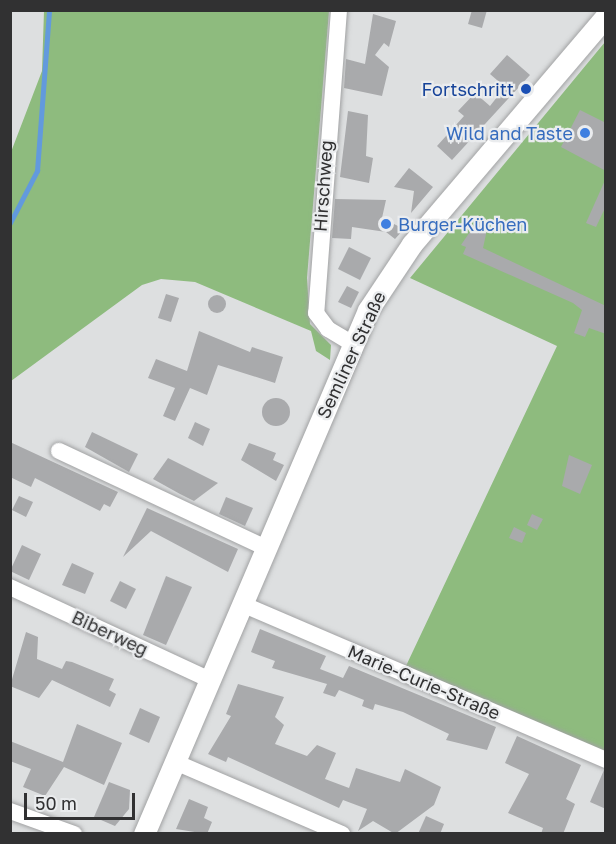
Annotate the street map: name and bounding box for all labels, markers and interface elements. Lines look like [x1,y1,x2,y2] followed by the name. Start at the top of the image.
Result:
[422,78,514,100] place label: Fortschritt
[519,82,533,96] marker: Fortschritt
[446,122,573,144] place label: Wild and Taste
[578,126,592,140] marker: Wild and Taste
[309,140,337,232] street label: Hirschweg
[398,213,527,235] place label: Burger-Küchen
[379,217,393,231] marker: Burger-Küchen
[312,288,390,422] street label: Semliner Straße
[68,606,152,660] street label: Biberweg
[345,640,503,724] street label: Marie-Curie-Straße
[27,781,138,819] scale bar
[35,792,77,814] text: 50 m

